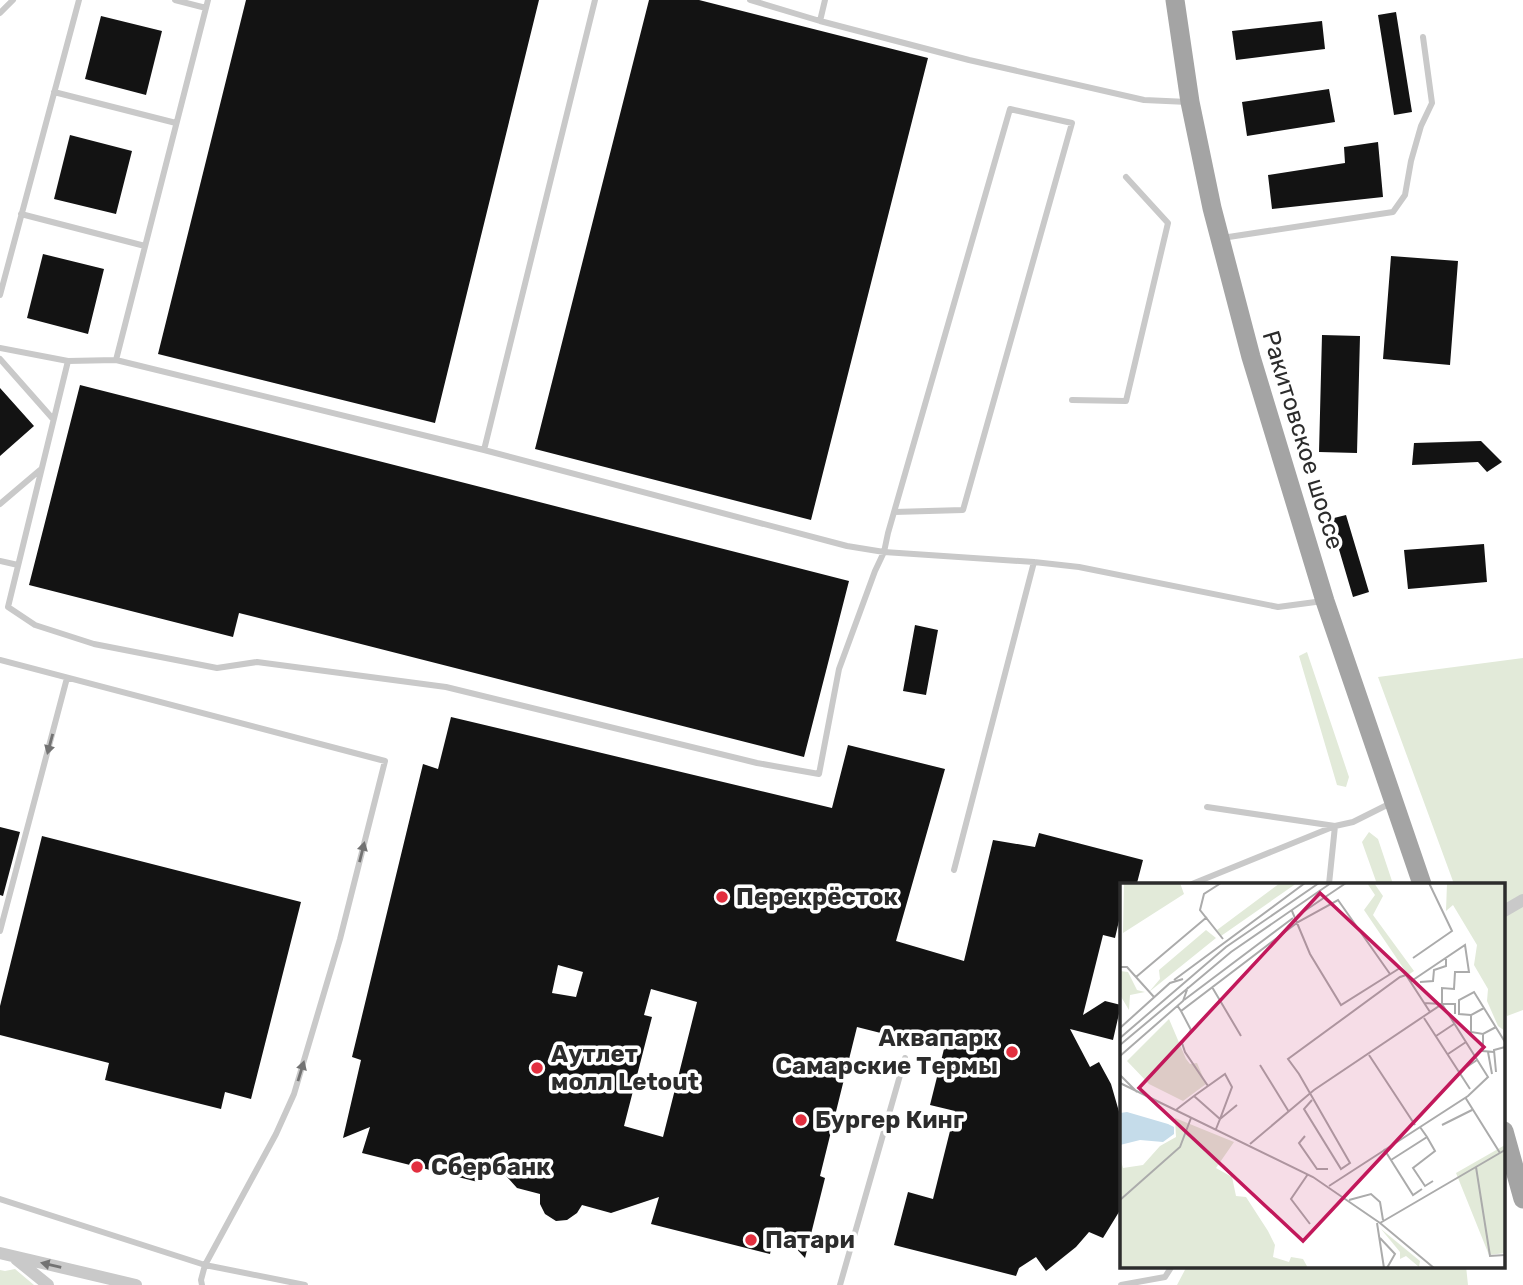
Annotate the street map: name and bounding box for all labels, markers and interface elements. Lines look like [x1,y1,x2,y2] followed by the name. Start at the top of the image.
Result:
[1256,327,1350,553] street label: Ракитовское шоссе
[44,733,55,755] one-way arrow
[357,841,368,863] one-way arrow
[736,883,898,911] place label: Перекрёсток
[1120,883,1506,1268] inset map
[714,889,730,905] marker: Перекрёсток
[775,1024,998,1080] place label: Аквапарк Самарские Термы
[551,1040,699,1096] place label: Аутлет молл Letout
[1004,1044,1020,1060] marker: Аквапарк Самарские Термы
[296,1060,306,1081] one-way arrow
[529,1060,545,1076] marker: Аутлет молл Letout
[815,1106,964,1134] place label: Бургер Кинг
[793,1112,809,1128] marker: Бургер Кинг
[431,1153,551,1181] place label: Сбербанк
[409,1159,425,1175] marker: Сбербанк
[765,1226,855,1254] place label: Патари
[743,1232,759,1248] marker: Патари
[40,1259,62,1270] one-way arrow

